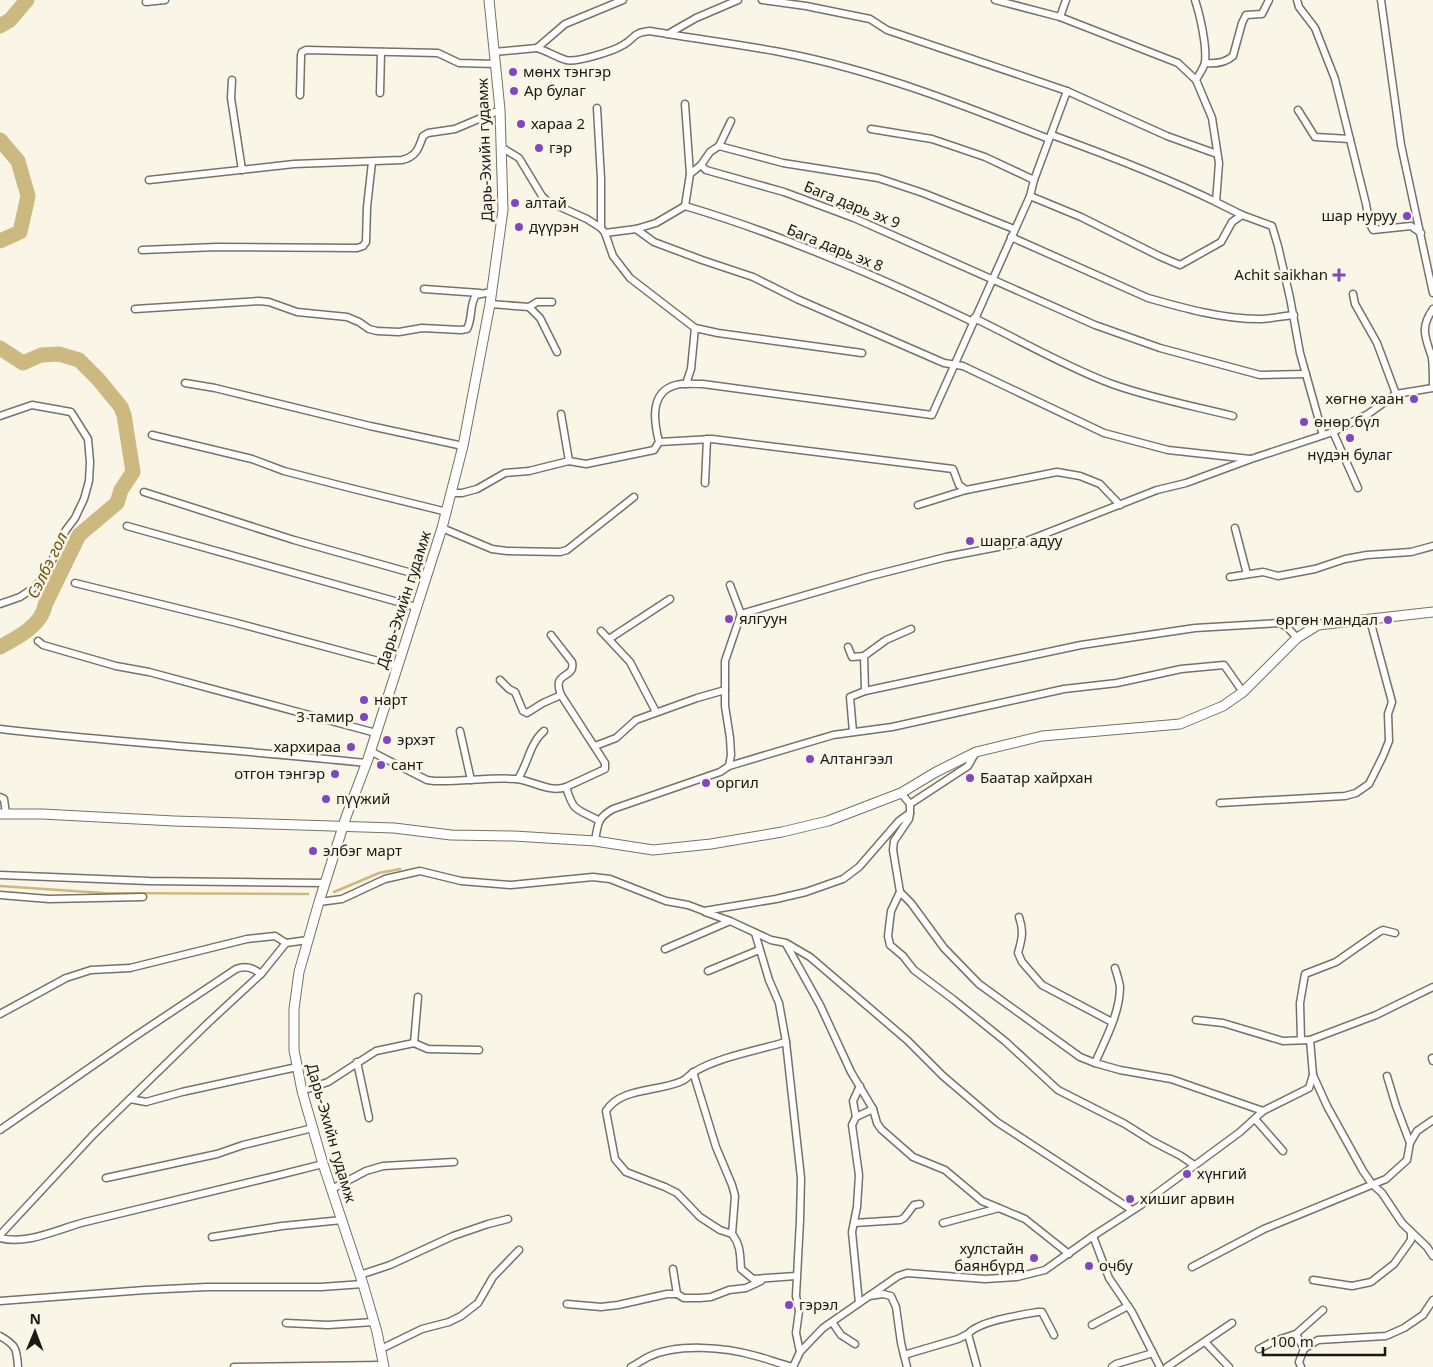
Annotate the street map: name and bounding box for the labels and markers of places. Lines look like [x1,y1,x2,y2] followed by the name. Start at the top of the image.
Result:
[523,61,611,81] place label: мөнх тэнгэр
[507,66,519,78] marker: мөнх тэнгэр
[524,80,586,100] place label: Ар булаг
[508,85,520,97] marker: Ар булаг
[531,113,585,133] place label: хараа 2
[515,118,527,130] marker: хараа 2
[549,137,572,157] place label: гэр
[533,142,545,154] marker: гэр
[525,192,567,212] place label: алтай
[509,197,521,209] marker: алтай
[1321,205,1397,225] place label: шар нуруу
[1401,210,1413,222] marker: шар нуруу
[529,216,579,236] place label: дүүрэн
[513,221,525,233] marker: дүүрэн
[1234,264,1328,284] place label: Achit saikhan
[1332,268,1346,282] marker: Achit saikhan
[1326,388,1404,408] place label: хөгнө хаан
[1408,393,1420,405] marker: хөгнө хаан
[1314,411,1380,431] place label: өнөр бүл
[1298,416,1310,428] marker: өнөр бүл
[1344,432,1356,444] marker: нүдэн булаг
[1307,444,1393,464] place label: нүдэн булаг
[980,530,1063,550] place label: шарга адуу
[964,535,976,547] marker: шарга адуу
[739,608,788,628] place label: ялгуун
[1276,609,1378,629] place label: өргөн мандал
[723,613,735,625] marker: ялгуун
[1382,614,1394,626] marker: өргөн мандал
[374,689,408,709] place label: нарт
[358,694,370,706] marker: нарт
[296,706,354,726] place label: 3 тамир
[358,711,370,723] marker: 3 тамир
[397,729,435,749] place label: эрхэт
[381,734,393,746] marker: эрхэт
[274,736,341,756] place label: хархираа
[345,741,357,753] marker: хархираа
[820,748,893,768] place label: Алтангээл
[804,753,816,765] marker: Алтангээл
[391,754,423,774] place label: сант
[375,759,387,771] marker: сант
[234,763,325,783] place label: отгон тэнгэр
[980,767,1093,787] place label: Баатар хайрхан
[329,768,341,780] marker: отгон тэнгэр
[716,772,759,792] place label: оргил
[964,772,976,784] marker: Баатар хайрхан
[700,777,712,789] marker: оргил
[336,788,390,808] place label: пүүжий
[320,793,332,805] marker: пүүжий
[323,840,402,860] place label: элбэг март
[307,845,319,857] marker: элбэг март
[1197,1163,1247,1183] place label: хүнгий
[1181,1168,1193,1180] marker: хүнгий
[1140,1188,1235,1208] place label: хишиг арвин
[1124,1193,1136,1205] marker: хишиг арвин
[954,1238,1024,1275] place label: хулстайн баянбүрд
[1028,1252,1040,1264] marker: хулстайн баянбүрд
[1099,1255,1133,1275] place label: очбу
[1083,1260,1095,1272] marker: очбу
[799,1294,838,1314] place label: гэрэл
[783,1299,795,1311] marker: гэрэл

